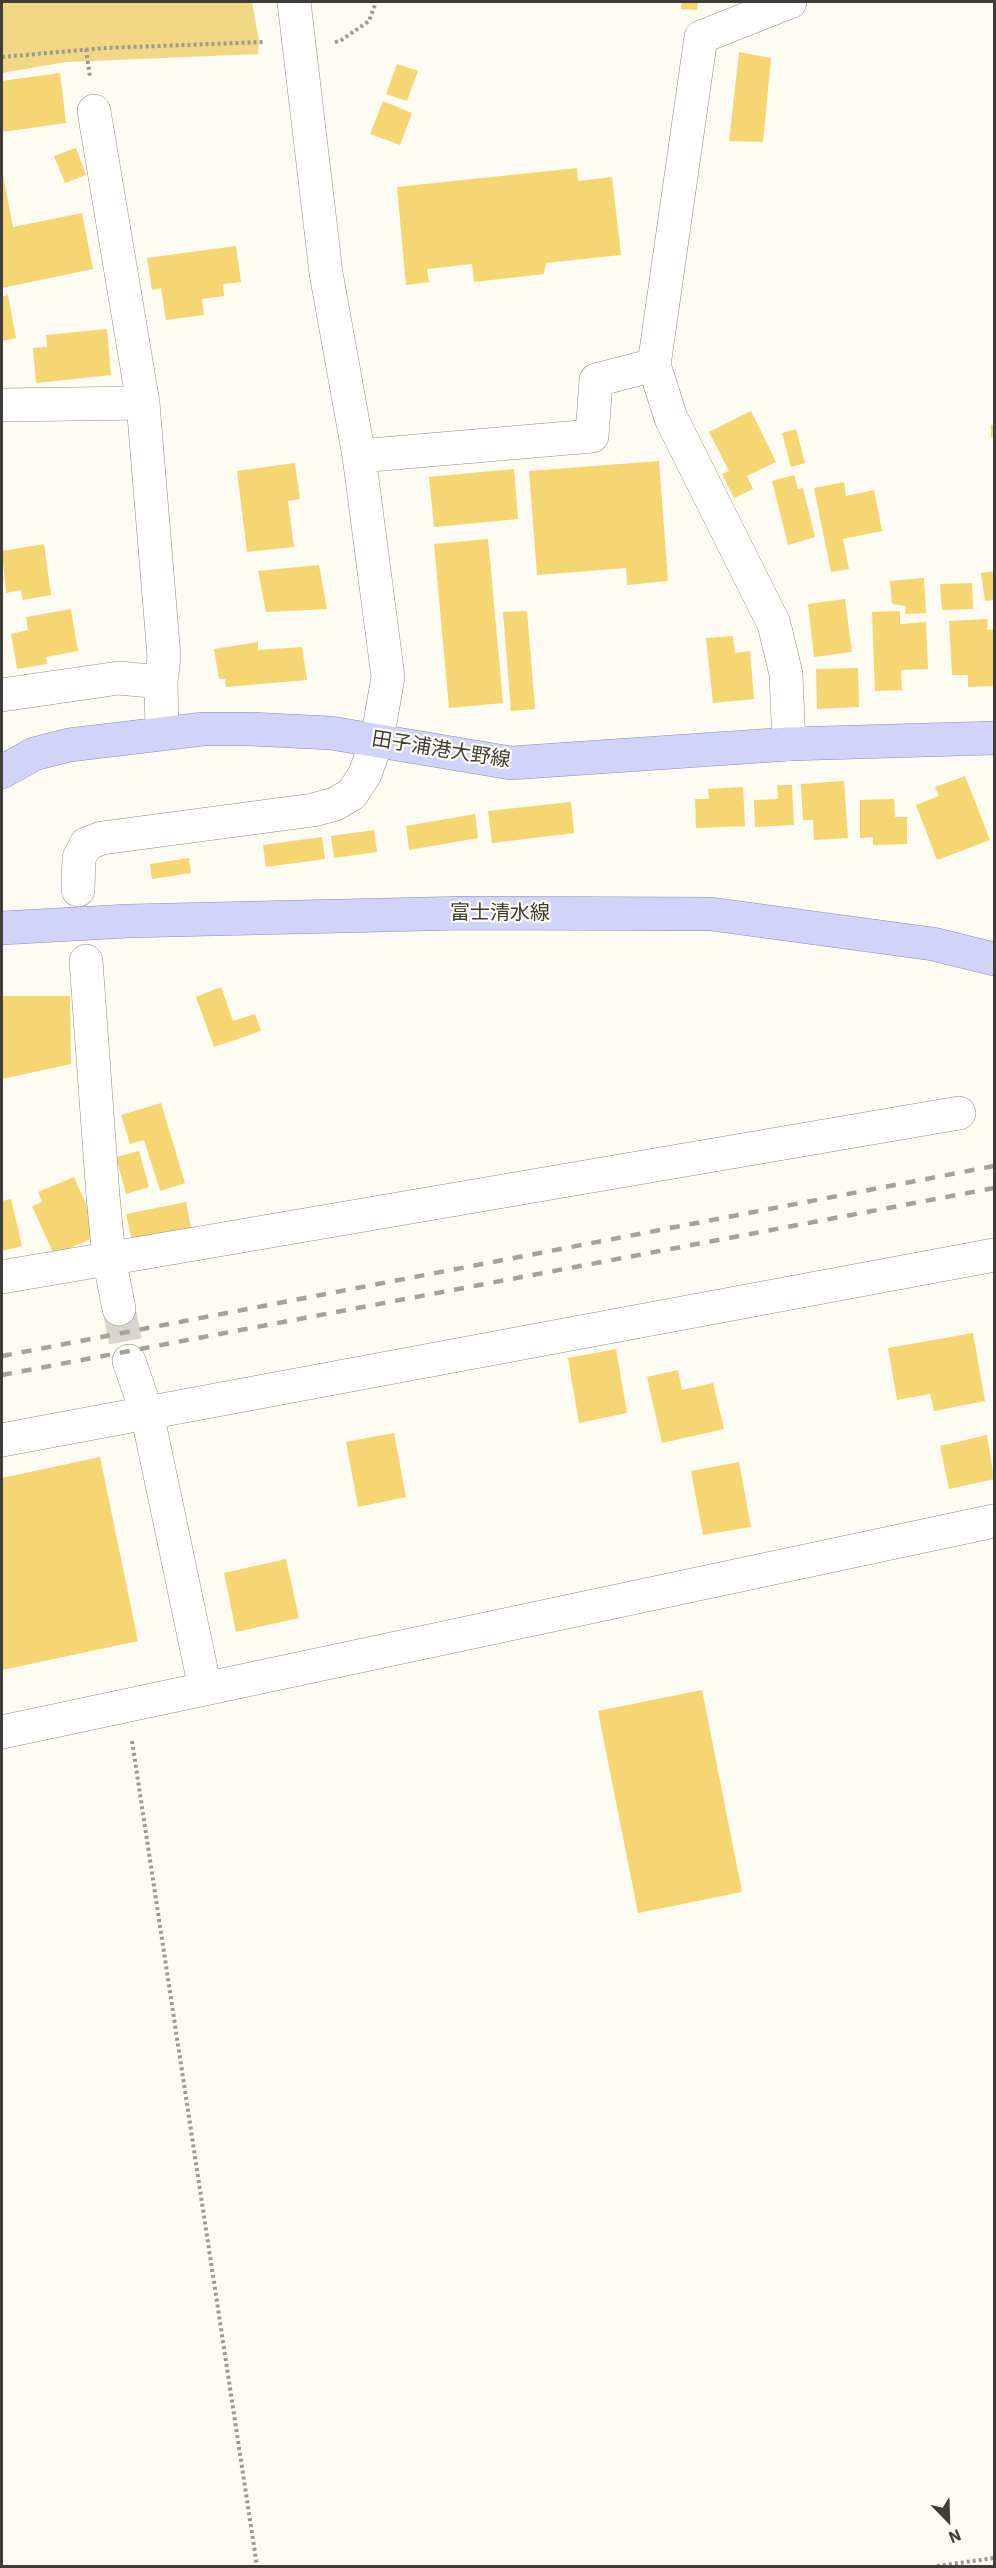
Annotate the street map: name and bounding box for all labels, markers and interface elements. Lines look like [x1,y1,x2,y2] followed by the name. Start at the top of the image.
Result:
[370,727,512,773] street label: 田子浦港大野線
[450,901,550,925] street label: 富士清水線
[918,2490,978,2550] north arrow
[946,2525,964,2548] text: N

